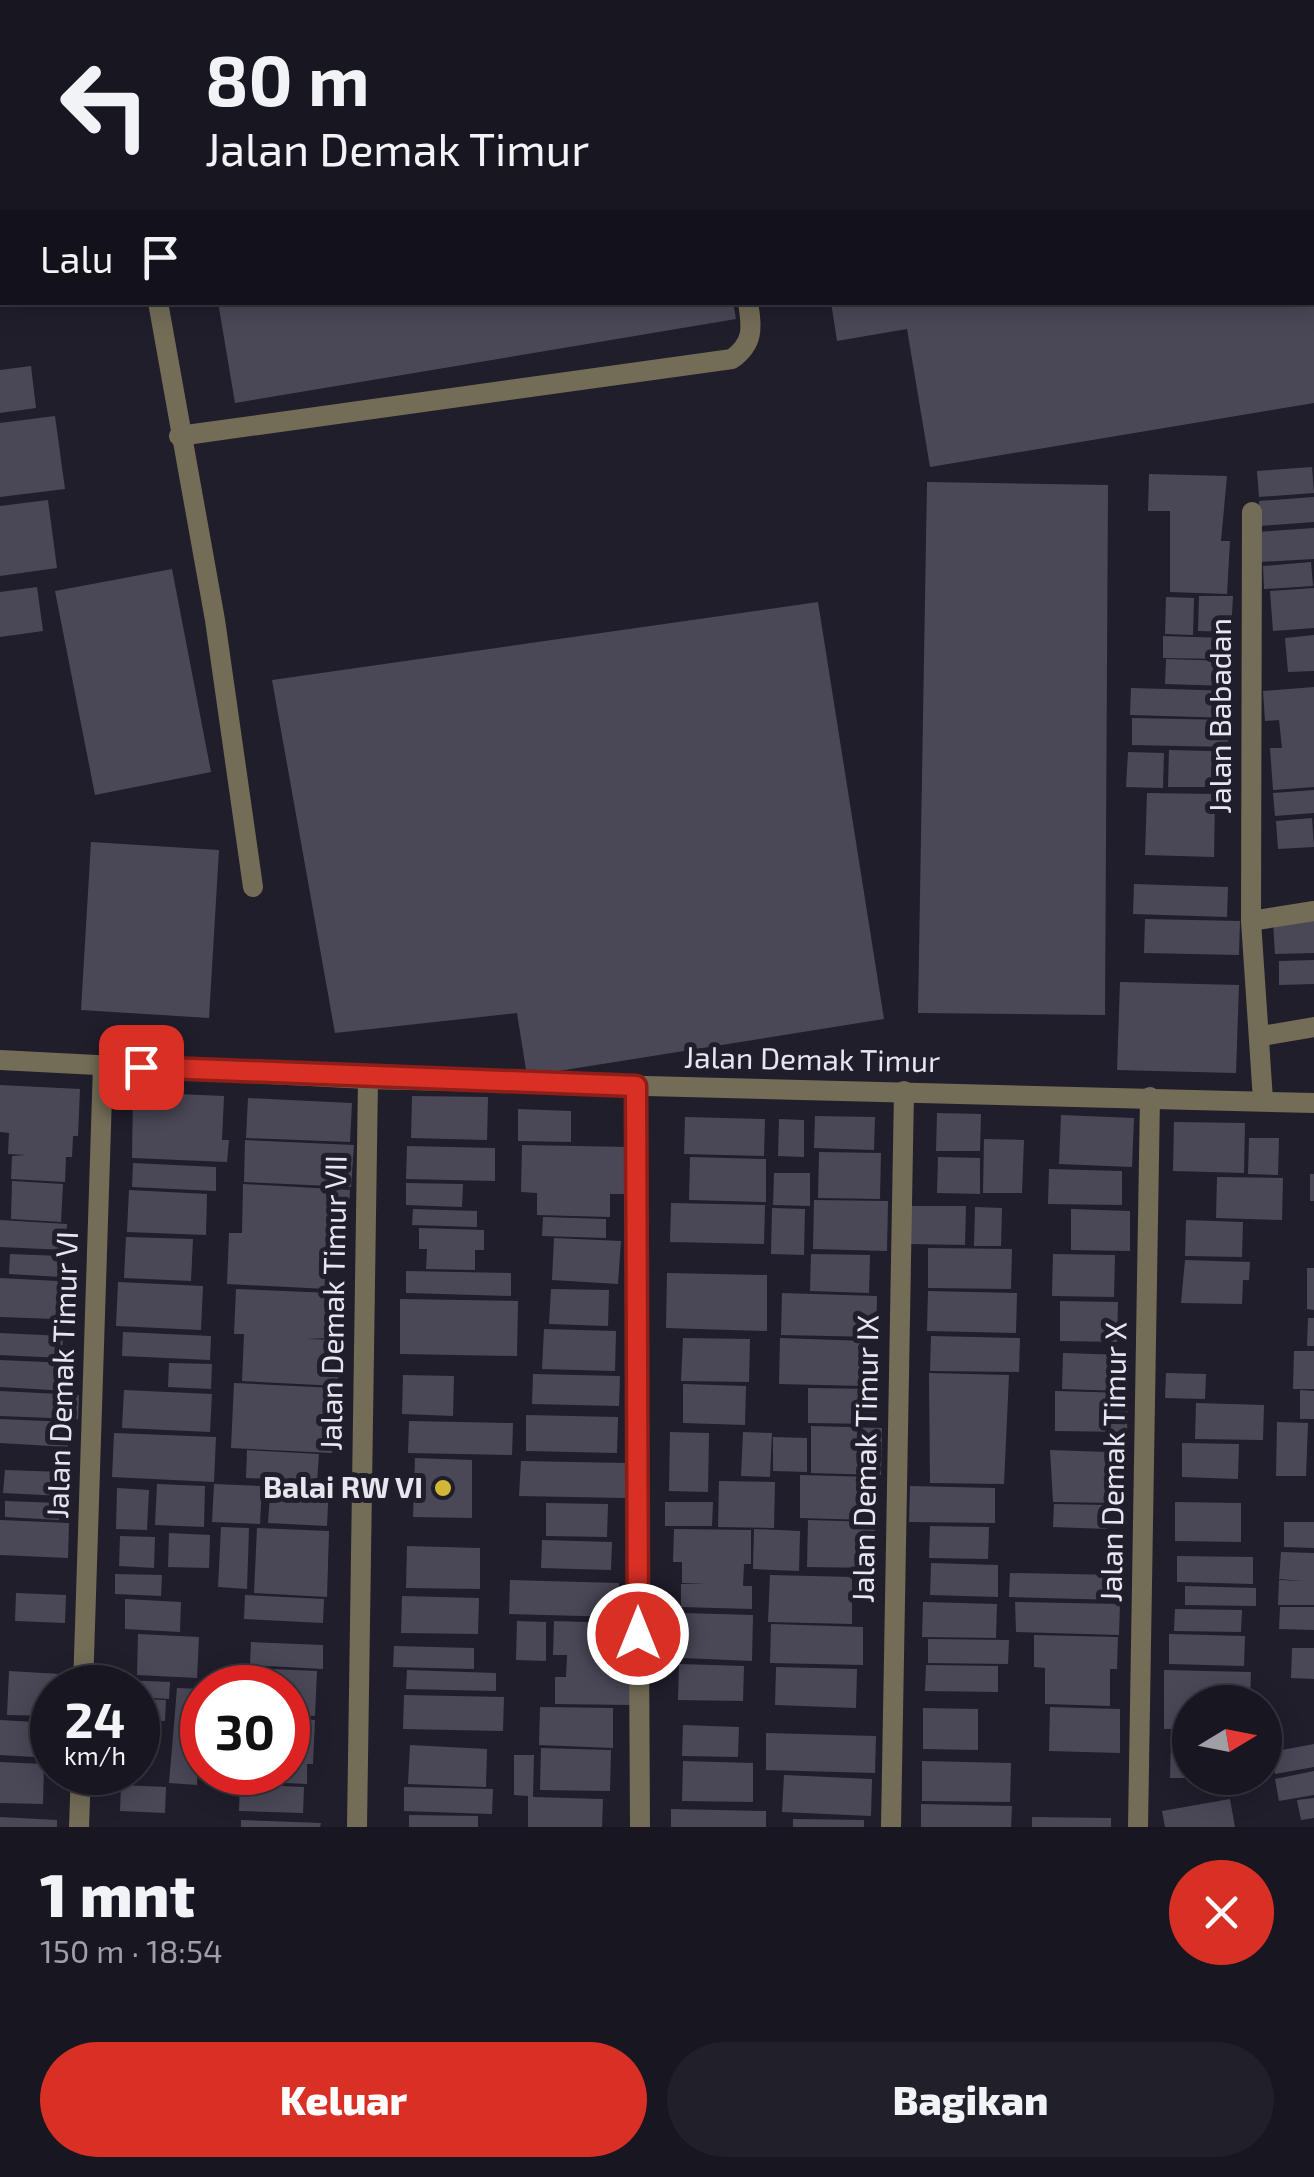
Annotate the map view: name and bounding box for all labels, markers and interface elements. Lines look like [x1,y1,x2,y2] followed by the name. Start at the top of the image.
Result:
[205,36,370,120] text: 80 m
[40,40,170,170] icon: left
[205,121,589,175] text: Jalan Demak Timur
[133,230,188,285] icon: arrive
[40,235,113,281] text: Lalu
[1201,618,1237,814] street label: Jalan Babadan
[99,1025,184,1110] pin
[684,1038,940,1078] street label: Jalan Demak Timur
[114,1040,169,1095] icon: arrive
[311,1155,353,1451] street label: Jalan Demak Timur VII
[38,1231,84,1519] street label: Jalan Demak Timur VI
[843,1314,885,1603] street label: Jalan Demak Timur IX
[1092,1321,1132,1603] street label: Jalan Demak Timur X
[263,1468,423,1504] place label: Balai RW VI
[432,1477,454,1499] marker: Balai RW VI
[586,1582,690,1686] position arrow
[180,1665,310,1795] speed limit sign: 30
[1172,1685,1282,1795] north arrow
[1172,1685,1282,1795] map controls
[65,1688,125,1748] text: 24
[64,1740,126,1770] text: km/h
[40,1857,195,1929] text: 1 mnt
[1169,1860,1274,1965] button: close
[40,1931,223,1969] text: 150 m · 18:54
[40,2042,647,2157] button: Keluar
[667,2042,1274,2157] button: Bagikan

